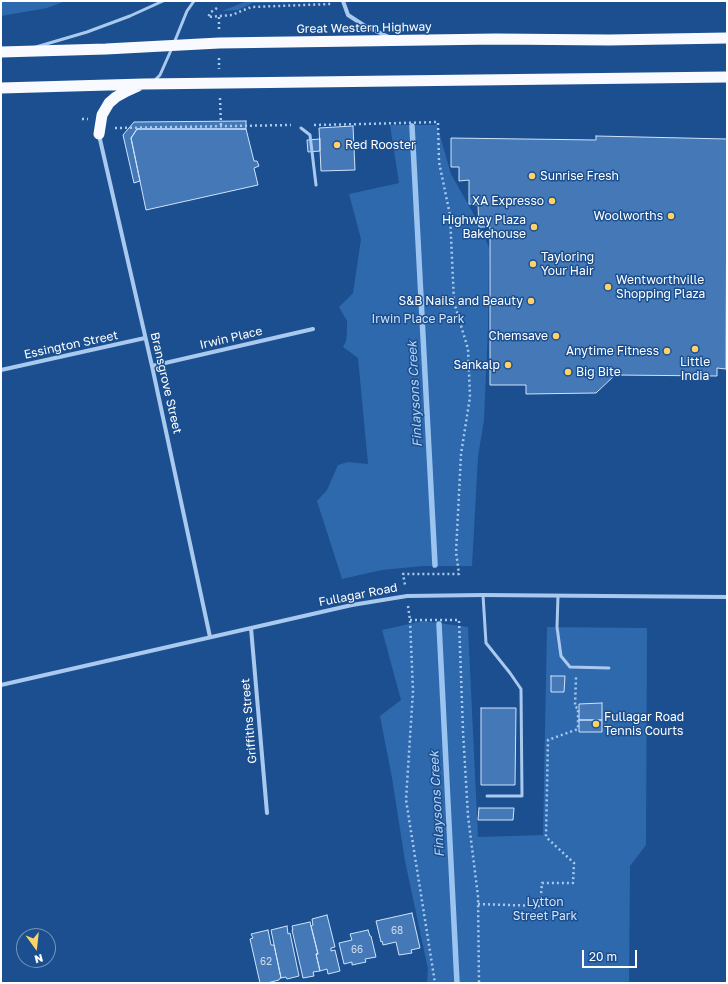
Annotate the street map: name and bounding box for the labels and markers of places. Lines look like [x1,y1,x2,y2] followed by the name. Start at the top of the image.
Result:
[345,138,416,152] place label: Red Rooster
[332,140,342,150] marker: Red Rooster
[540,169,619,183] place label: Sunrise Fresh
[527,171,537,181] marker: Sunrise Fresh
[472,194,544,208] place label: XA Expresso
[547,196,557,206] marker: XA Expresso
[594,209,663,223] place label: Woolworths
[666,211,676,221] marker: Woolworths
[442,213,526,241] place label: Highway Plaza Bakehouse
[529,222,539,232] marker: Highway Plaza Bakehouse
[541,250,594,278] place label: Tayloring Your Hair
[528,259,538,269] marker: Tayloring Your Hair
[616,273,705,301] place label: Wentworthville Shopping Plaza
[603,282,613,292] marker: Wentworthville Shopping Plaza
[399,294,523,308] place label: S&B Nails and Beauty
[526,296,536,306] marker: S&B Nails and Beauty
[489,329,548,343] place label: Chemsave
[551,331,561,341] marker: Chemsave
[566,344,659,358] place label: Anytime Fitness
[690,344,700,354] marker: Little India
[662,346,672,356] marker: Anytime Fitness
[680,355,710,383] place label: Little India
[454,358,500,372] place label: Sankalp
[503,360,513,370] marker: Sankalp
[576,365,621,379] place label: Big Bite
[563,367,573,377] marker: Big Bite
[604,710,684,738] place label: Fullagar Road Tennis Courts
[591,719,601,729] marker: Fullagar Road Tennis Courts

